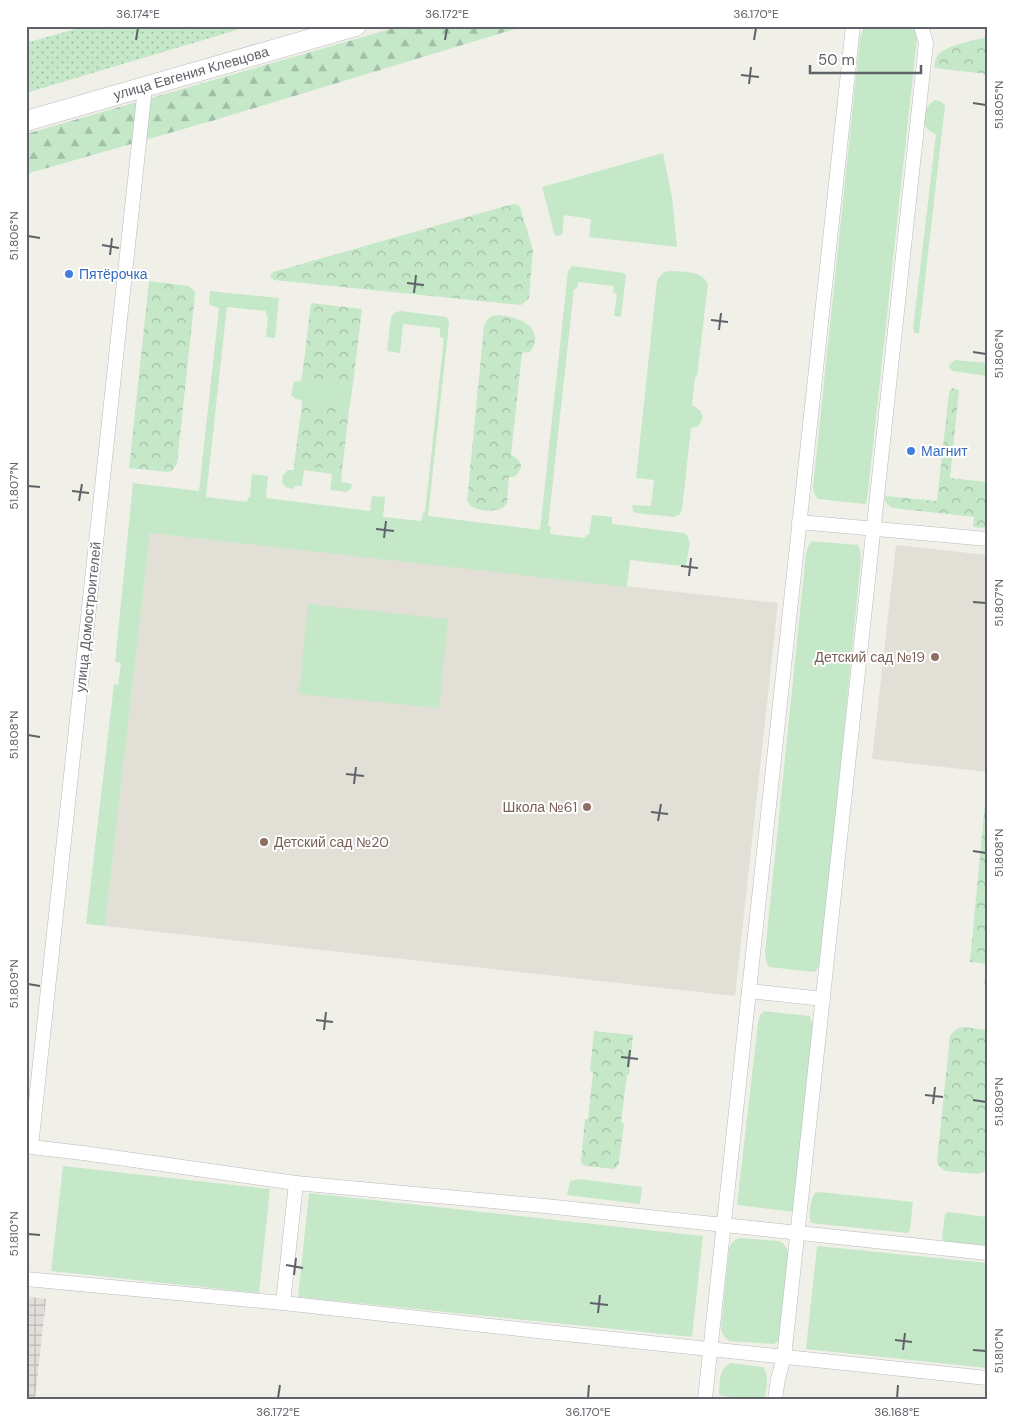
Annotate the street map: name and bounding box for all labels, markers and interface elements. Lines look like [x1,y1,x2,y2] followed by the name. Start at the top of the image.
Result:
[116,6,160,22] text: 36.174°E
[425,6,469,22] text: 36.172°E
[733,6,779,22] text: 36.170°E
[111,42,271,104] street label: улица Евгения Клевцова
[810,42,922,74] scale bar
[818,50,855,70] text: 50 m
[991,81,1007,129] text: 51.805°N
[6,212,22,260] text: 51.806°N
[79,265,148,283] place label: Пятёрочка
[63,268,75,280] marker: Пятёрочка
[991,330,1007,378] text: 51.806°N
[921,442,968,460] place label: Магнит
[905,445,917,457] marker: Магнит
[6,462,22,510] text: 51.807°N
[71,541,105,693] street label: улица Домостроителей
[991,579,1007,627] text: 51.807°N
[815,648,925,666] place label: Детский сад №19
[929,651,941,663] marker: Детский сад №19
[6,711,22,759] text: 51.808°N
[503,798,577,816] place label: Школа №61
[581,801,593,813] marker: Школа №61
[991,829,1007,877] text: 51.808°N
[274,833,389,851] place label: Детский сад №20
[258,836,270,848] marker: Детский сад №20
[6,960,22,1008] text: 51.809°N
[991,1078,1007,1126] text: 51.809°N
[6,1212,22,1256] text: 51.810°N
[991,1329,1007,1373] text: 51.810°N
[256,1404,300,1420] text: 36.172°E
[565,1404,611,1420] text: 36.170°E
[874,1404,920,1420] text: 36.168°E

